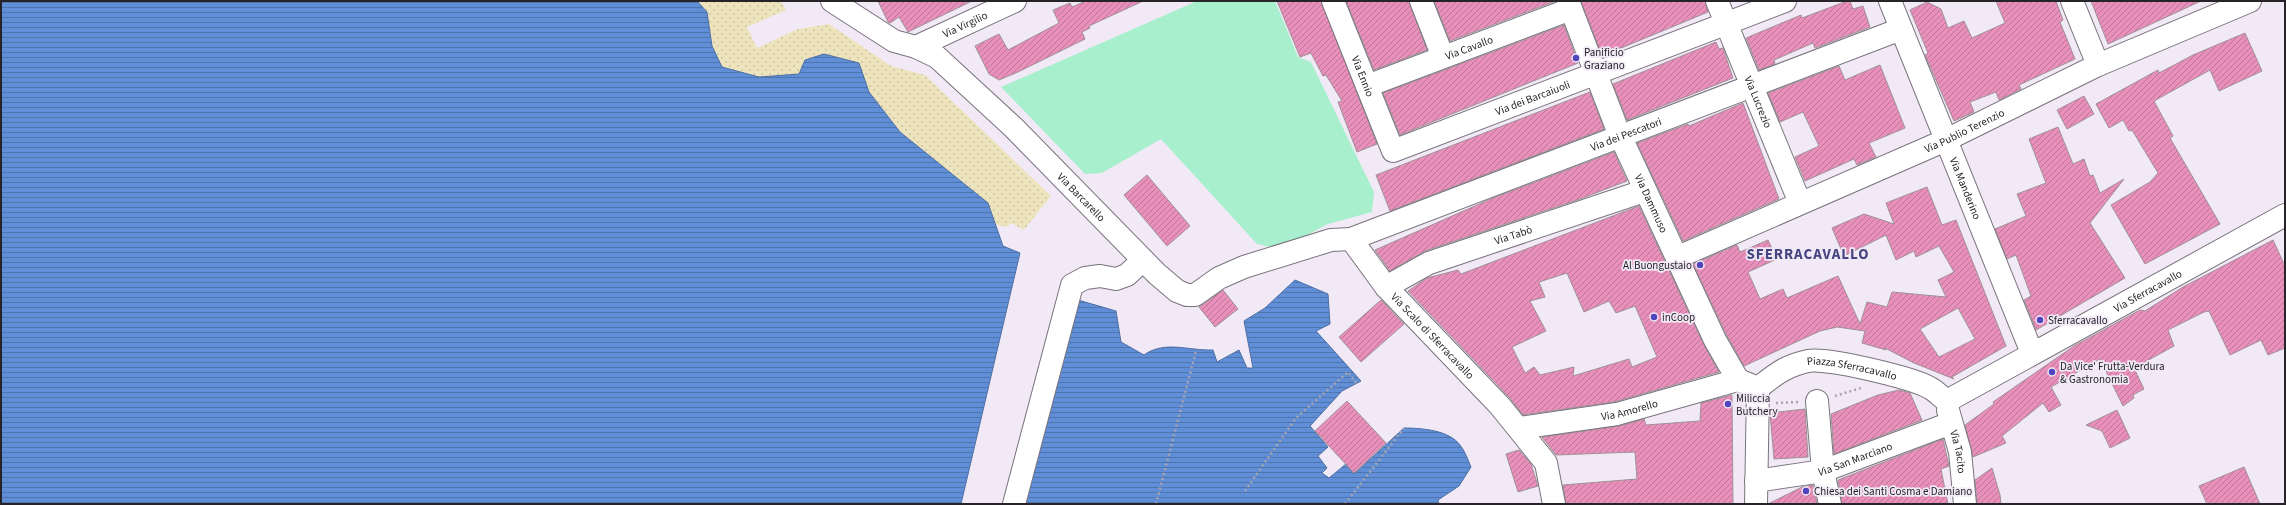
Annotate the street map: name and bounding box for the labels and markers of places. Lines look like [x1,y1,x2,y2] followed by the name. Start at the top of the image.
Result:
[1584,45,1625,73] place label: Panificio Graziano
[1571,53,1581,63] marker: Panificio Graziano
[1623,258,1692,273] place label: Al Buongustaio
[1695,260,1705,270] marker: Al Buongustaio
[1662,310,1695,325] place label: inCoop
[1649,312,1659,322] marker: inCoop
[2048,313,2108,328] place label: Sferracavallo
[2035,315,2045,325] marker: Sferracavallo
[2060,359,2165,387] place label: Da Vice' Frutta-Verdura & Gastronomia
[2047,367,2057,377] marker: Da Vice' Frutta-Verdura & Gastronomia
[1736,391,1778,419] place label: Miliccia Butchery
[1723,399,1733,409] marker: Miliccia Butchery
[1814,484,1972,499] place label: Chiesa dei Santi Cosma e Damiano
[1801,486,1811,496] marker: Chiesa dei Santi Cosma e Damiano

